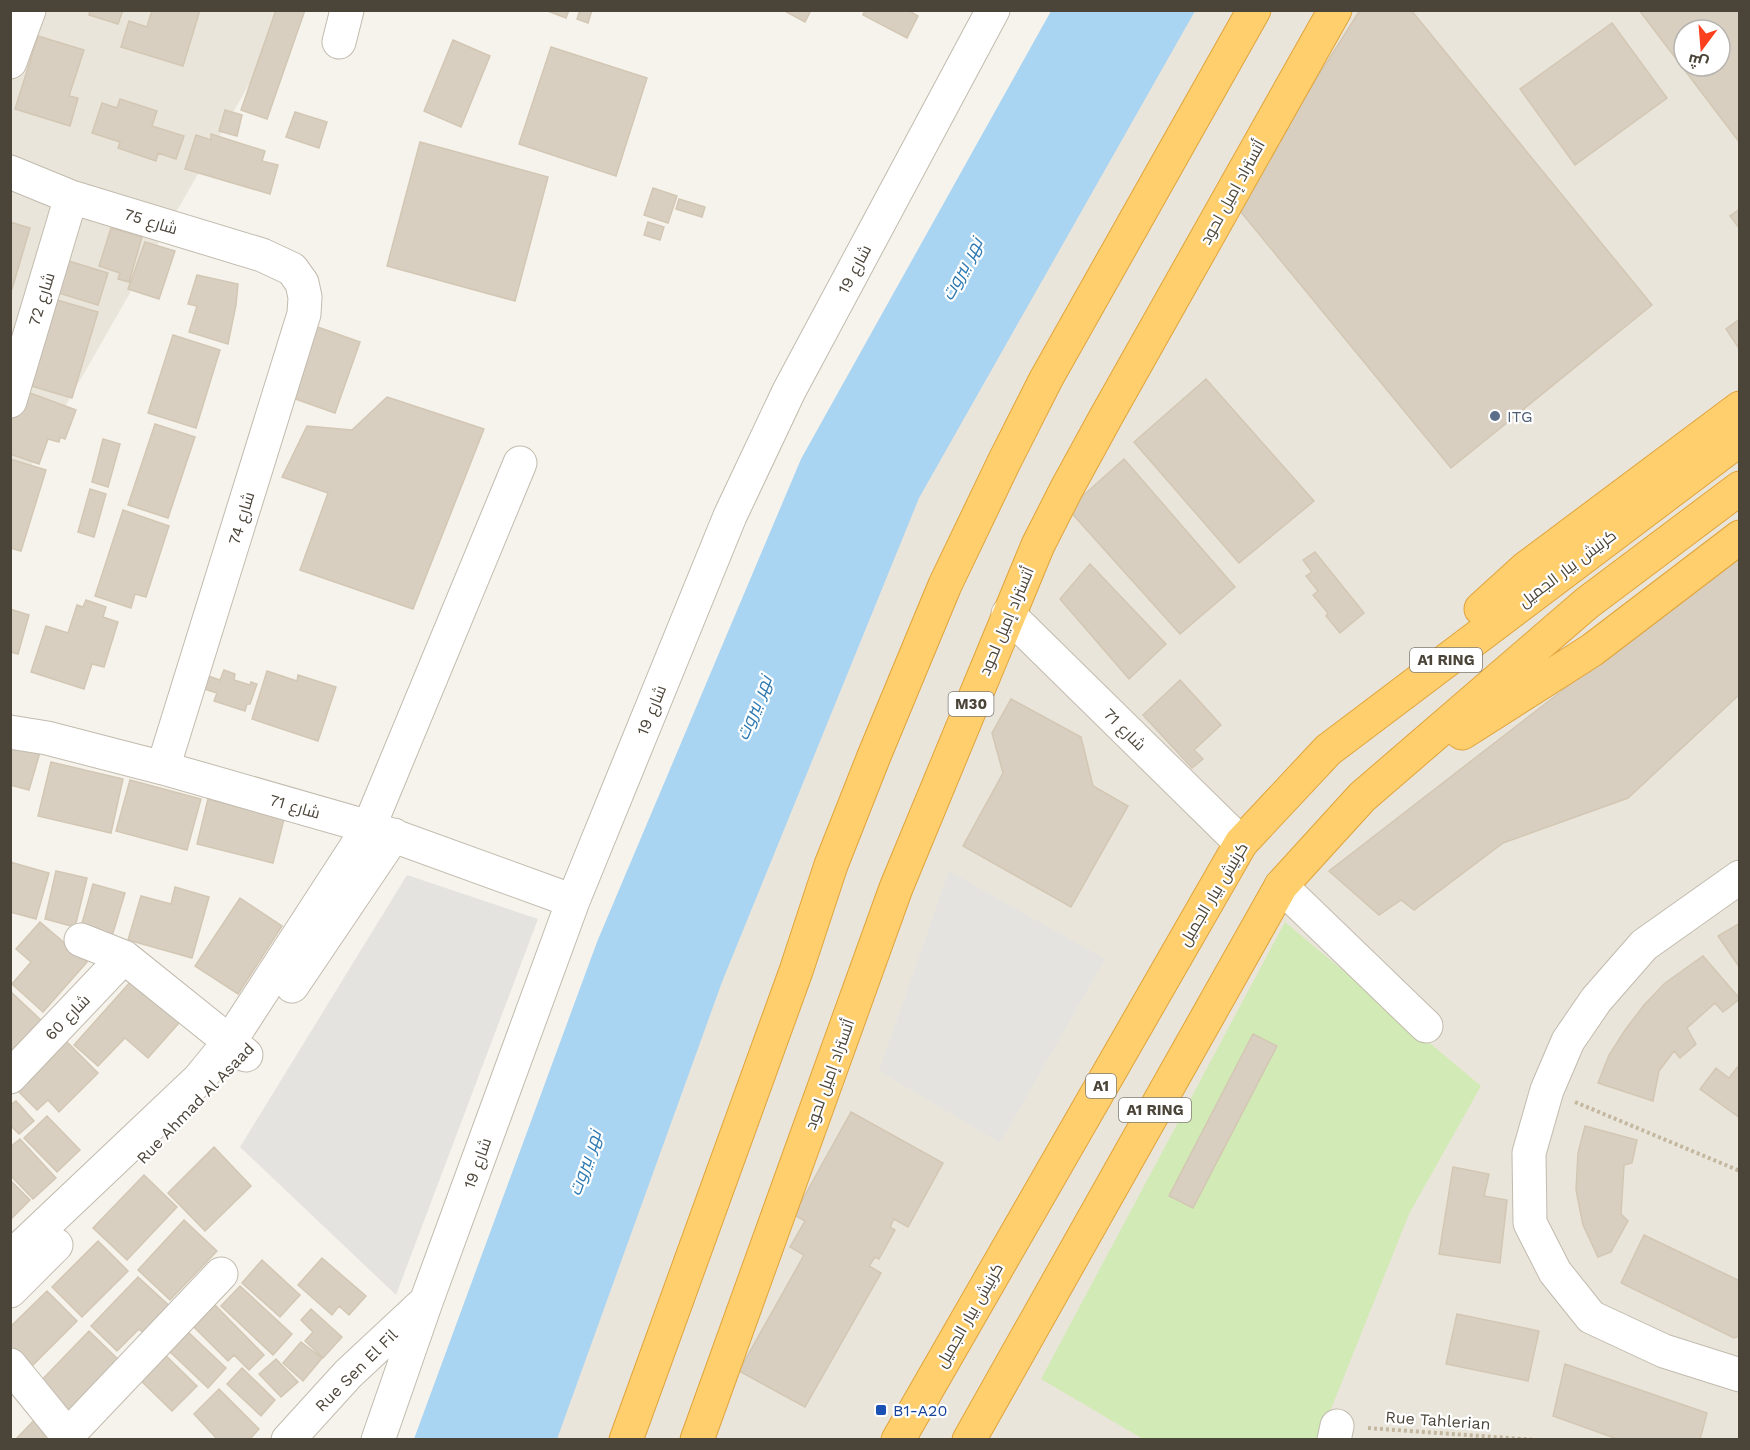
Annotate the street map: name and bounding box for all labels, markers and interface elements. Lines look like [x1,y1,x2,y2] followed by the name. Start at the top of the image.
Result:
[1672,18,1732,78] north arrow
[1686,50,1710,74] text: ش
[1196,137,1270,248] street label: أتستراد إميل لحود
[121,204,180,240] street label: شارع 75
[936,232,989,304] water label: نهر بيروت
[834,242,877,298] street label: شارع 19
[24,270,60,329] street label: شارع 72
[1507,407,1533,426] place label: ITG
[1488,409,1502,423] marker: ITG
[224,489,260,547] street label: شارع 74
[1515,525,1621,612] street label: كرنيش بيار الجميل
[975,564,1039,679] street label: أتستراد إميل لحود
[1410,648,1482,672] road number: A1 RING
[731,670,778,743] water label: نهر بيروت
[633,682,672,739] street label: شارع 19
[948,692,994,716] road number: M30
[1098,704,1150,756] street label: شارع 71
[267,790,322,825] street label: شارع 71
[1175,839,1253,950] street label: كرنيش بيار الجميل
[41,991,95,1046] street label: شارع 60
[801,1016,859,1132] street label: أتستراد إميل لحود
[133,1039,258,1168] street label: Rue Ahmad Al Asaad
[1086,1074,1116,1098] road number: A1
[1119,1098,1191,1122] road number: A1 RING
[564,1125,607,1199] water label: نهر بيروت
[460,1135,497,1192] street label: شارع 19
[932,1260,1008,1371] street label: كرنيش بيار الجميل
[311,1325,402,1416] street label: Rue Sen El Fil
[893,1401,947,1420] place label: B1-A20
[874,1403,888,1417] marker: B1-A20
[1385,1407,1491,1434] street label: Rue Tahlerian

